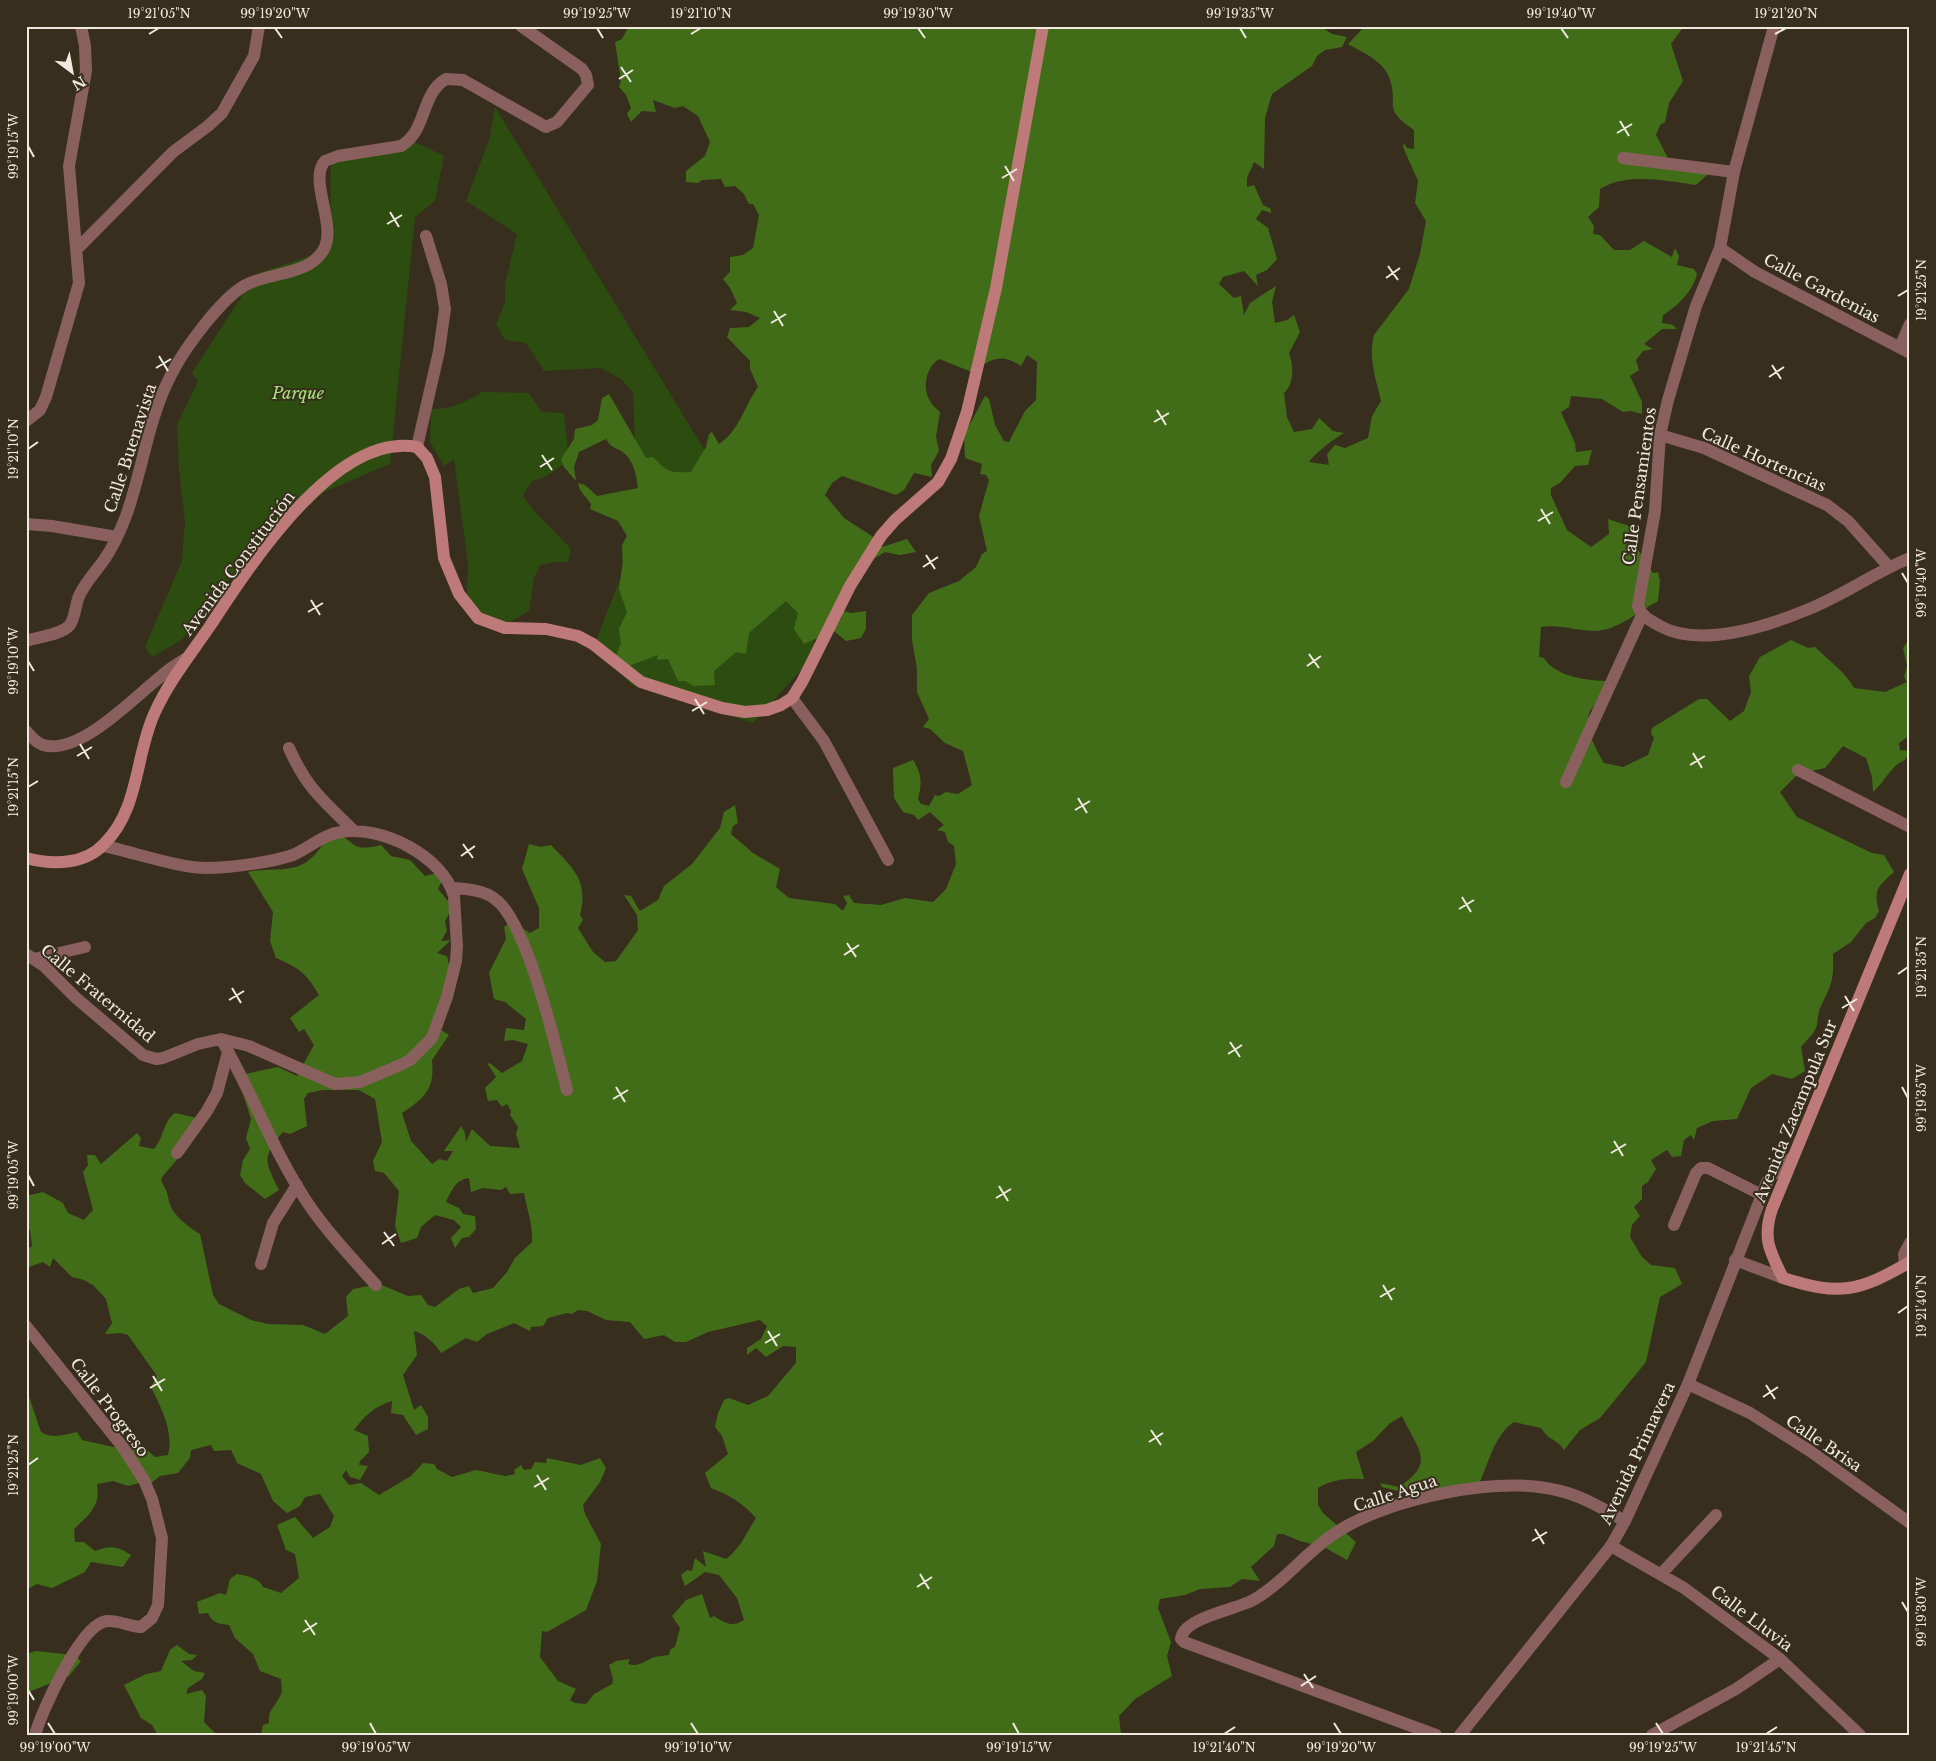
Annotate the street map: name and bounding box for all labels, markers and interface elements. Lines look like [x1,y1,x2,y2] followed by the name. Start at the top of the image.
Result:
[127,6,191,21] text: 19°21'05"N
[240,6,311,21] text: 99°19'20"W
[563,6,632,21] text: 99°19'25"W
[670,6,732,21] text: 19°21'10"N
[883,6,954,21] text: 99°19'30"W
[1206,6,1275,21] text: 99°19'35"W
[1527,6,1596,21] text: 99°19'40"W
[1754,6,1818,21] text: 19°21'20"N
[48,48,98,98] north arrow
[69,72,89,94] text: N
[6,112,21,179] text: 99°19'15"W
[1760,249,1884,327] street label: Calle Gardenias
[1914,259,1929,321] text: 19°21'25"N
[100,381,160,515] street label: Calle Buenavista
[271,383,325,403] park label: Parque
[1618,406,1660,566] street label: Calle Pensamientos
[6,418,21,480] text: 19°21'10"N
[1698,422,1830,496] street label: Calle Hortencias
[176,487,299,640] street label: Avenida Constitución
[1914,548,1929,617] text: 99°19'40"W
[6,626,21,695] text: 99°19'10"W
[6,757,21,817] text: 19°21'15"N
[1914,936,1929,998] text: 19°21'35"N
[37,939,159,1047] street label: Calle Fraternidad
[1749,1016,1841,1206] street label: Avenida Zacampula Sur
[1914,1063,1929,1132] text: 99°19'35"W
[6,1140,21,1210] text: 99°19'05"W
[1914,1274,1929,1337] text: 19°21'40"N
[66,1354,154,1460] street label: Calle Progreso
[1595,1378,1679,1529] street label: Avenida Primavera
[1782,1410,1866,1476] street label: Calle Brisa
[6,1434,21,1496] text: 19°21'25"N
[1351,1470,1439,1516] street label: Calle Agua
[1914,1576,1929,1647] text: 99°19'30"W
[1707,1581,1797,1655] street label: Calle Lluvia
[6,1654,21,1725] text: 99°19'00"W
[20,1740,91,1755] text: 99°19'00"W
[341,1740,411,1755] text: 99°19'05"W
[664,1740,733,1755] text: 99°19'10"W
[986,1740,1053,1755] text: 99°19'15"W
[1193,1740,1256,1755] text: 19°21'40"N
[1306,1740,1377,1755] text: 99°19'20"W
[1629,1740,1698,1755] text: 99°19'25"W
[1735,1740,1797,1755] text: 19°21'45"N

